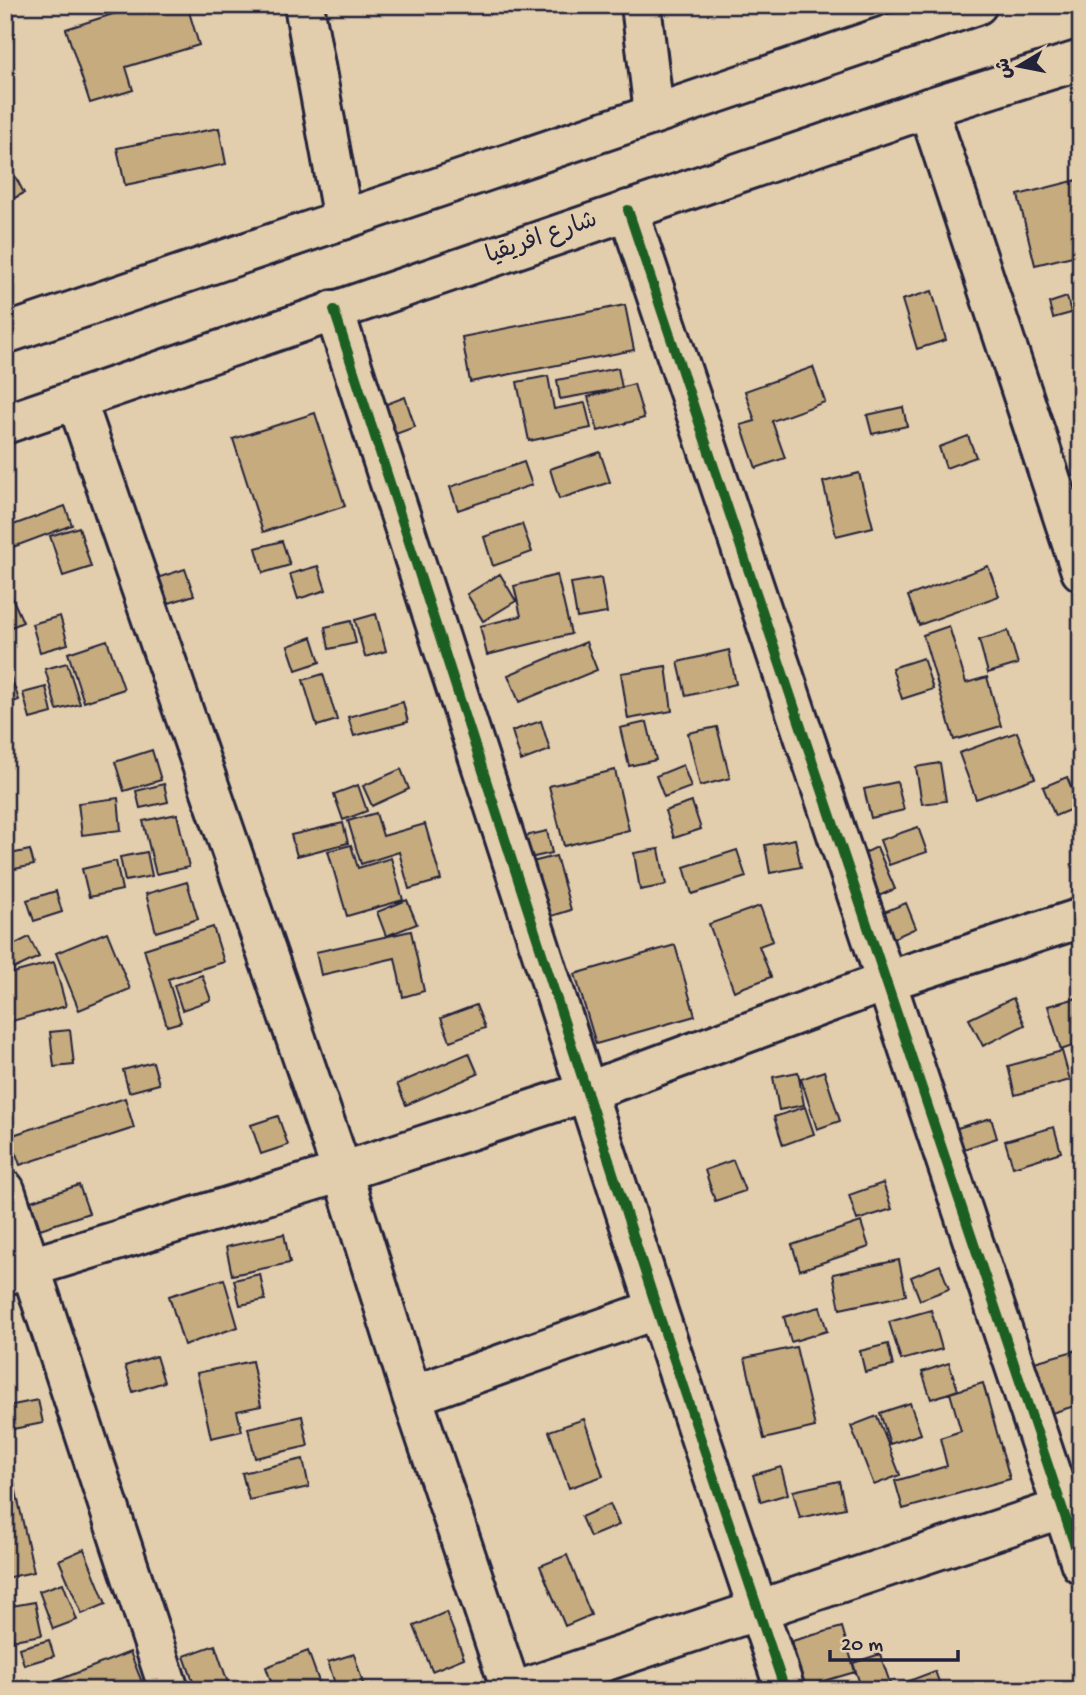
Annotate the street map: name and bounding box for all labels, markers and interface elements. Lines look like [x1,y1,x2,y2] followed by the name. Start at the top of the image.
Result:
[984,32,1054,102] north arrow
[993,56,1019,81] text: ش
[482,206,602,272] street label: شارع افريقيا
[830,1618,958,1662] scale bar
[841,1634,883,1659] text: 20 m

